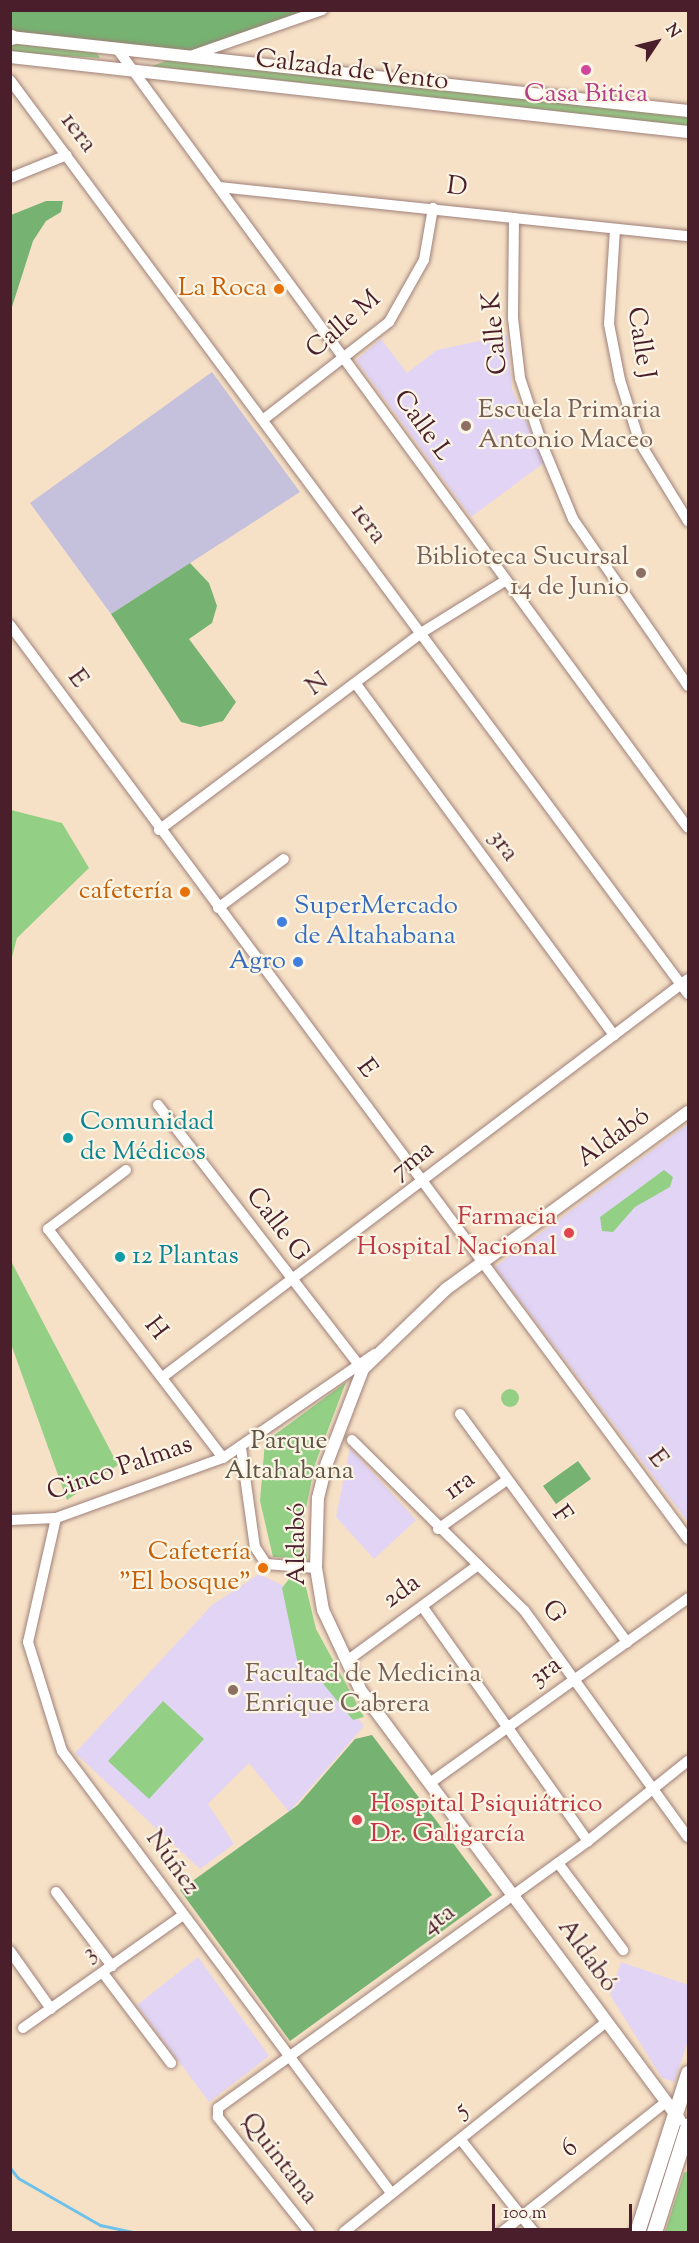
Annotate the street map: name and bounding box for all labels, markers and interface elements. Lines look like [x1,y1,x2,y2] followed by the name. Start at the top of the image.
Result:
[627,12,687,72] north arrow
[659,20,685,43] text: N
[254,44,450,98] street label: Calzada de Vento
[579,63,593,77] marker: Casa Bitica
[524,79,648,111] place label: Casa Bitica
[53,107,103,159] street label: 1era
[445,171,469,205] street label: D
[178,273,267,305] place label: La Roca
[272,282,286,296] marker: La Roca
[300,284,388,366] street label: Calle M
[477,290,515,376] street label: Calle K
[619,305,661,381] street label: Calle J
[386,384,458,468] street label: Calle L
[478,395,661,456] place label: Escuela Primaria Antonio Maceo
[459,419,473,433] marker: Escuela Primaria Antonio Maceo
[343,498,393,550] street label: 1era
[416,542,629,604] place label: Biblioteca Sucursal 14 de Junio
[634,566,648,580] marker: Biblioteca Sucursal 14 de Junio
[60,663,94,695] street label: E
[300,666,336,704] street label: N
[481,824,525,868] street label: 3ra
[79,876,173,908] place label: cafetería
[178,885,192,899] marker: cafetería
[294,891,458,952] place label: SuperMercado de Altahabana
[275,915,289,929] marker: SuperMercado de Altahabana
[229,946,286,978] place label: Agro
[291,955,305,969] marker: Agro
[349,1053,383,1085] street label: E
[571,1101,657,1175] street label: Aldabó
[80,1107,214,1168] place label: Comunidad de Médicos
[61,1131,75,1145] marker: Comunidad de Médicos
[385,1134,441,1188] street label: 7ma
[238,1182,316,1268] street label: Calle G
[357,1202,557,1264] place label: Farmacia Hospital Nacional
[562,1226,576,1240] marker: Farmacia Hospital Nacional
[132,1241,239,1273] place label: 12 Plantas
[113,1250,127,1264] marker: 12 Plantas
[136,1311,174,1347] street label: H
[224,1426,354,1488] park label: Parque Altahabana
[43,1430,197,1508] street label: Cinco Palmas
[640,1443,674,1475] street label: E
[438,1464,482,1508] street label: 1ra
[544,1500,578,1530] street label: F
[282,1503,314,1585] street label: Aldabó
[119,1537,251,1598] place label: Cafetería "El bosque"
[256,1561,270,1575] marker: Cafetería "El bosque"
[377,1568,427,1616] street label: 2da
[534,1594,572,1630] street label: G
[524,1650,568,1694] street label: 3ra
[245,1659,481,1720] place label: Facultad de Medicina Enrique Cabrera
[226,1683,240,1697] marker: Facultad de Medicina Enrique Cabrera
[370,1789,602,1850] place label: Hospital Psiquiátrico Dr. Galigarcía
[348,1811,366,1829] marker: Hospital Psiquiátrico Dr. Galigarcía
[138,1824,206,1902] street label: Núñez
[416,1897,462,1943] street label: 4ta
[550,1913,624,1999] street label: Aldabó
[77,1938,103,1970] street label: 3
[449,2095,475,2125] street label: 5
[234,2107,324,2211] street label: Quintana
[555,2133,585,2165] street label: 6
[495,2192,634,2230] scale bar
[503,2201,547,2227] text: 100 m

